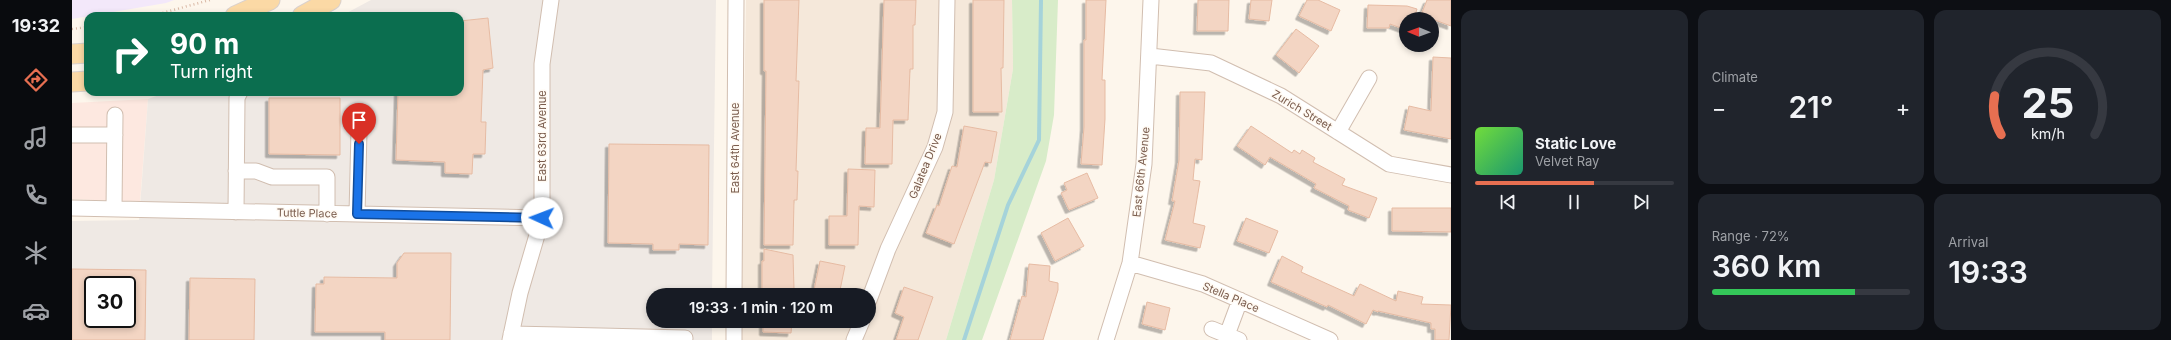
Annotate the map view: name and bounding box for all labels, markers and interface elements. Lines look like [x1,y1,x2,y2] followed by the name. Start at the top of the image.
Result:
[1399,12,1439,52] north arrow
[1399,12,1439,52] map controls
[12,15,60,36] text: 19:32
[170,27,239,61] text: 90 m
[104,28,156,80] icon: right
[170,61,253,82] text: Turn right
[22,66,50,94] icon: directions
[1712,69,1758,85] text: Climate
[2021,78,2074,128] text: 25
[1270,87,1335,134] street label: Zurich Street
[1788,89,1834,125] text: 21°
[535,90,549,182] street label: East 63rd Avenue
[1712,95,1726,121] text: −
[1896,95,1910,121] text: +
[728,102,742,194] street label: East 64th Avenue
[342,103,376,144] pin
[348,109,370,131] icon: arrive
[22,124,50,152] icon: music
[2031,124,2065,141] text: km/h
[1129,126,1153,218] street label: East 66th Avenue
[905,131,945,201] street label: Galatea Drive
[1535,134,1616,153] text: Static Love
[1535,153,1599,169] text: Velvet Ray
[22,181,50,209] icon: phone
[1497,191,1519,213] icon: previous
[1563,191,1585,213] icon: pause
[1630,191,1652,213] icon: next
[521,197,563,239] position arrow
[277,205,337,221] street label: Tuttle Place
[1712,228,1790,244] text: Range · 72%
[1948,234,1988,250] text: Arrival
[22,239,50,267] icon: climate
[1712,248,1821,284] text: 360 km
[1948,254,2028,290] text: 19:33
[84,276,136,328] speed limit sign: 30
[1201,279,1261,315] street label: Stella Place
[22,297,50,325] icon: car
[689,298,833,317] text: 19:33 · 1 min · 120 m

